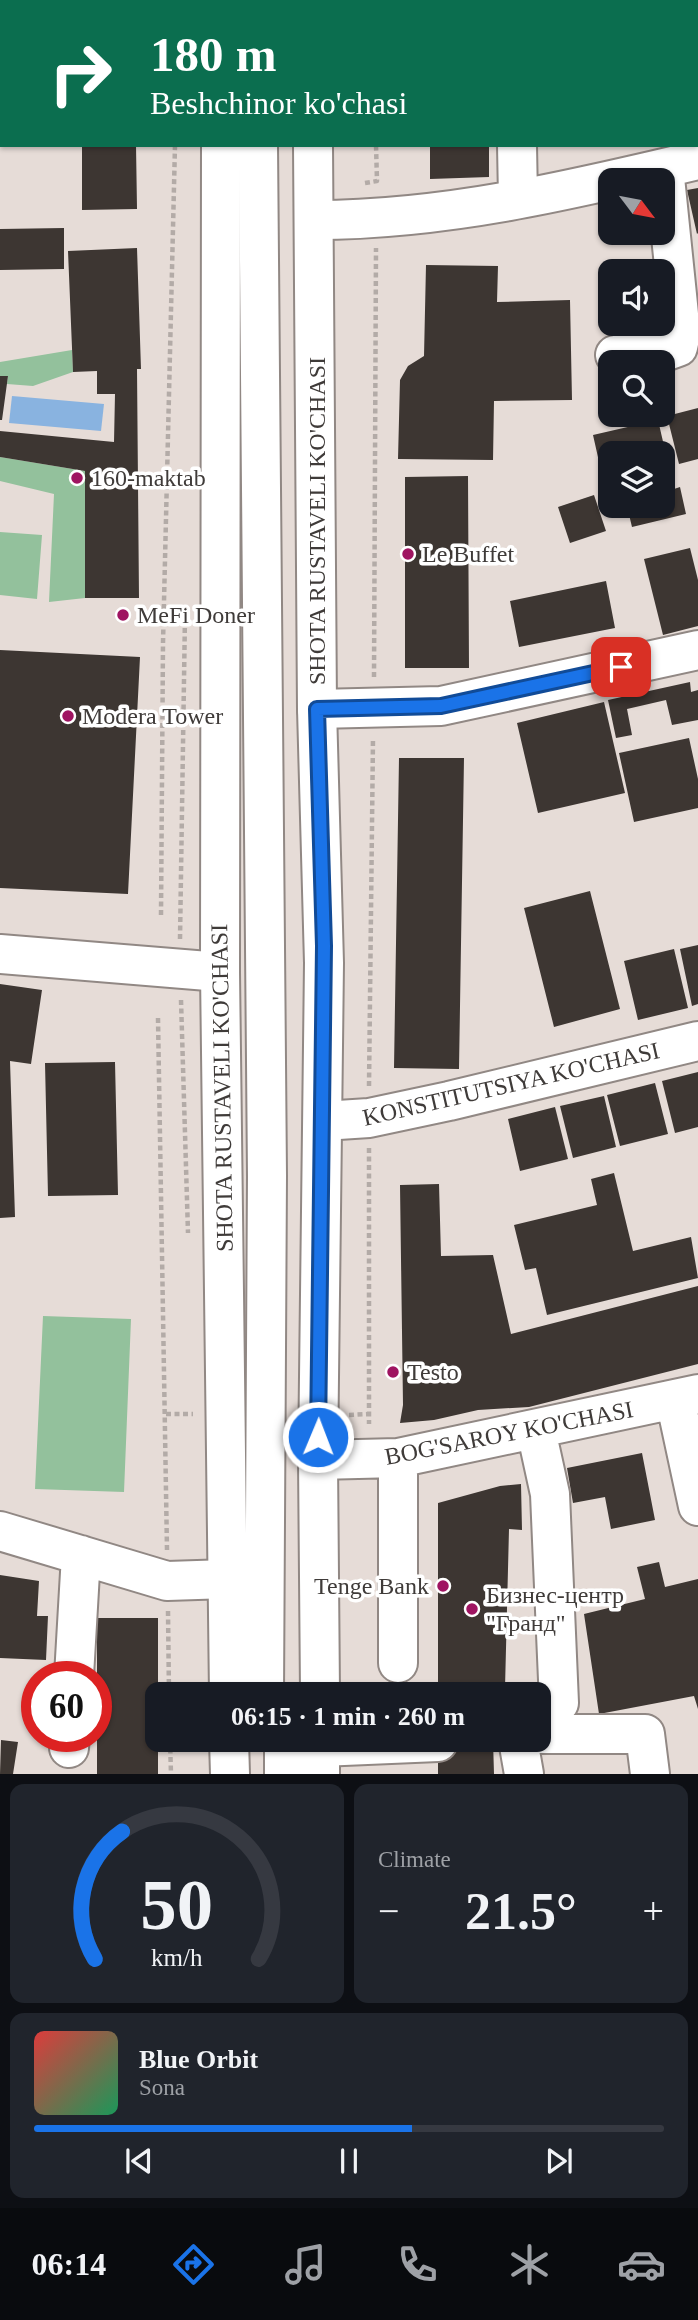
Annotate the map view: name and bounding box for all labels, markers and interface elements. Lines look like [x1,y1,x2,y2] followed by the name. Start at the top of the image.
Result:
[150,27,277,82] text: 180 m
[35,28,126,119] icon: right
[150,85,407,121] text: Beshchinor ko'chasi
[598,168,676,245] north arrow
[598,168,675,518] map controls
[598,259,675,336] button: sound
[598,350,675,427] button: search
[304,357,330,685] street label: SHOTA RUSTAVELI KO'CHASI
[598,441,675,518] button: layers
[91,465,206,491] place label: 160-maktab
[69,470,85,486] marker: 160-maktab
[422,541,515,567] place label: Le Buffet
[400,546,416,562] marker: Le Buffet
[137,602,255,628] place label: MeFi Doner
[115,607,131,623] marker: MeFi Doner
[591,637,651,697] pin
[602,648,640,686] icon: arrive
[82,703,223,729] place label: Modera Tower
[60,708,76,724] marker: Modera Tower
[206,924,238,1252] street label: SHOTA RUSTAVELI KO'CHASI
[360,1037,662,1131] street label: KONSTITUTSIYA KO'CHASI
[407,1359,459,1385] place label: Testo
[385,1364,401,1380] marker: Testo
[383,1396,635,1470] street label: BOG'SAROY KO'CHASI
[281,1400,355,1474] position arrow
[314,1573,429,1599] place label: Tenge Bank
[435,1578,451,1594] marker: Tenge Bank
[486,1582,624,1636] place label: Бизнес-центр "Гранд"
[464,1601,480,1617] marker: Бизнес-центр "Гранд"
[21,1661,112,1752] speed limit sign: 60
[231,1702,465,1731] text: 06:15 · 1 min · 260 m
[378,1847,451,1872] text: Climate
[141,1865,213,1946] text: 50
[465,1883,577,1940] text: 21.5°
[378,1890,399,1932] text: −
[643,1890,664,1932] text: +
[151,1944,203,1971] text: km/h
[139,2045,258,2074] text: Blue Orbit
[139,2075,185,2100] text: Sona
[120,2142,158,2180] icon: previous
[330,2142,368,2180] icon: pause
[540,2142,578,2180] icon: next
[169,2240,218,2289] icon: directions
[281,2240,330,2289] icon: music
[393,2240,442,2289] icon: phone
[505,2240,554,2289] icon: climate
[617,2240,666,2289] icon: car
[32,2246,106,2282] text: 06:14

